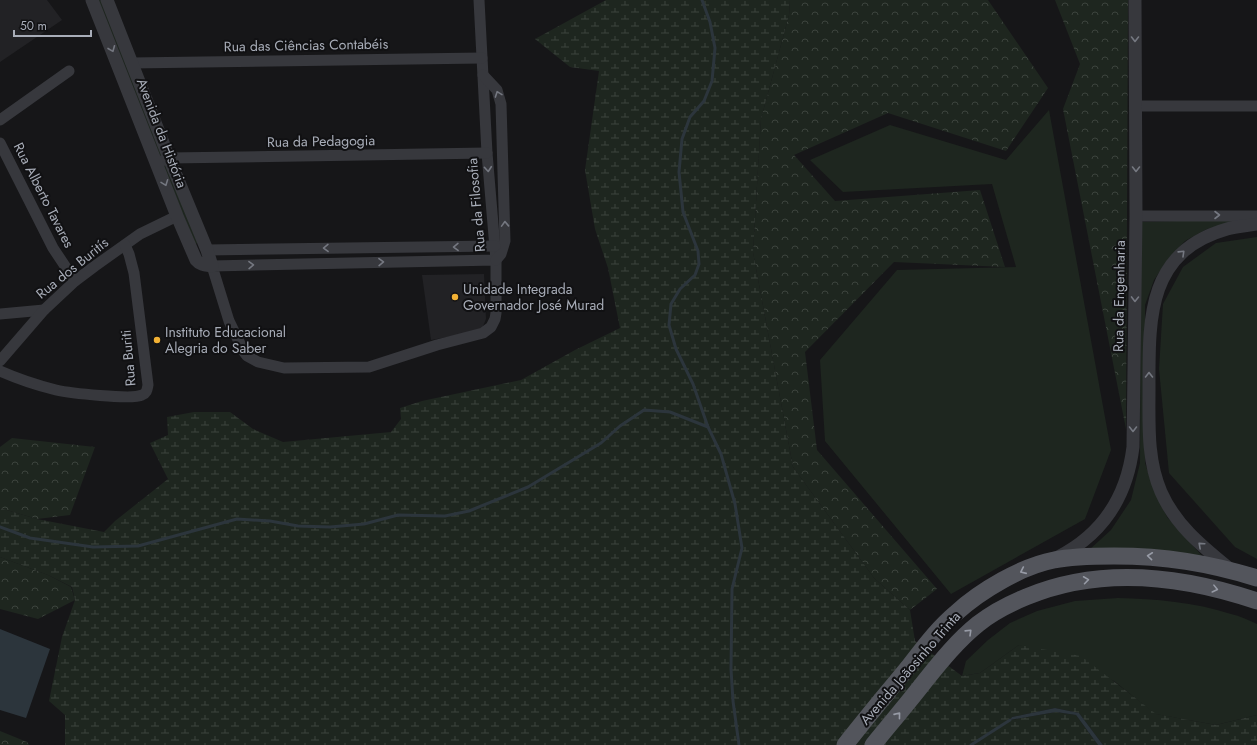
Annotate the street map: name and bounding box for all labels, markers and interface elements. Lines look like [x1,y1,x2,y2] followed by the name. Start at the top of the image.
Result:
[14,12,91,38] scale bar
[20,17,47,35] text: 50 m
[224,34,389,56] street label: Rua das Ciências Contabéis
[1131,36,1140,42] one-way arrow
[107,46,115,53] one-way arrow
[132,75,192,191] street label: Avenida da História
[494,91,503,98] one-way arrow
[267,130,375,152] street label: Rua da Pedagogia
[9,139,79,251] street label: Rua Alberto Tavares
[462,157,490,253] street label: Rua da Filosofia
[484,166,493,172] one-way arrow
[1132,166,1140,172] one-way arrow
[160,180,168,187] one-way arrow
[1214,211,1220,219] one-way arrow
[501,221,509,227] one-way arrow
[32,232,113,303] street label: Rua dos Buritís
[1108,240,1130,352] street label: Rua da Engenharia
[453,243,459,251] one-way arrow
[323,244,329,252] one-way arrow
[1177,251,1185,258] one-way arrow
[378,258,384,266] one-way arrow
[248,261,254,269] one-way arrow
[463,279,604,315] place label: Unidade Integrada Governador José Murad
[450,292,460,302] marker: Unidade Integrada Governador José Murad
[1131,296,1139,302] one-way arrow
[165,322,286,358] place label: Instituto Educacional Alegria do Saber
[116,329,140,387] street label: Rua Buriti
[152,335,162,345] marker: Instituto Educacional Alegria do Saber
[1145,372,1153,378] one-way arrow
[1129,426,1137,432] one-way arrow
[1199,543,1206,550] one-way arrow
[1147,552,1153,561] one-way arrow
[1019,566,1027,574] one-way arrow
[1083,576,1089,585] one-way arrow
[1211,585,1218,593] one-way arrow
[855,607,965,729] street label: Avenida Joãosinho Trinta
[964,630,972,637] one-way arrow
[893,712,900,719] one-way arrow

